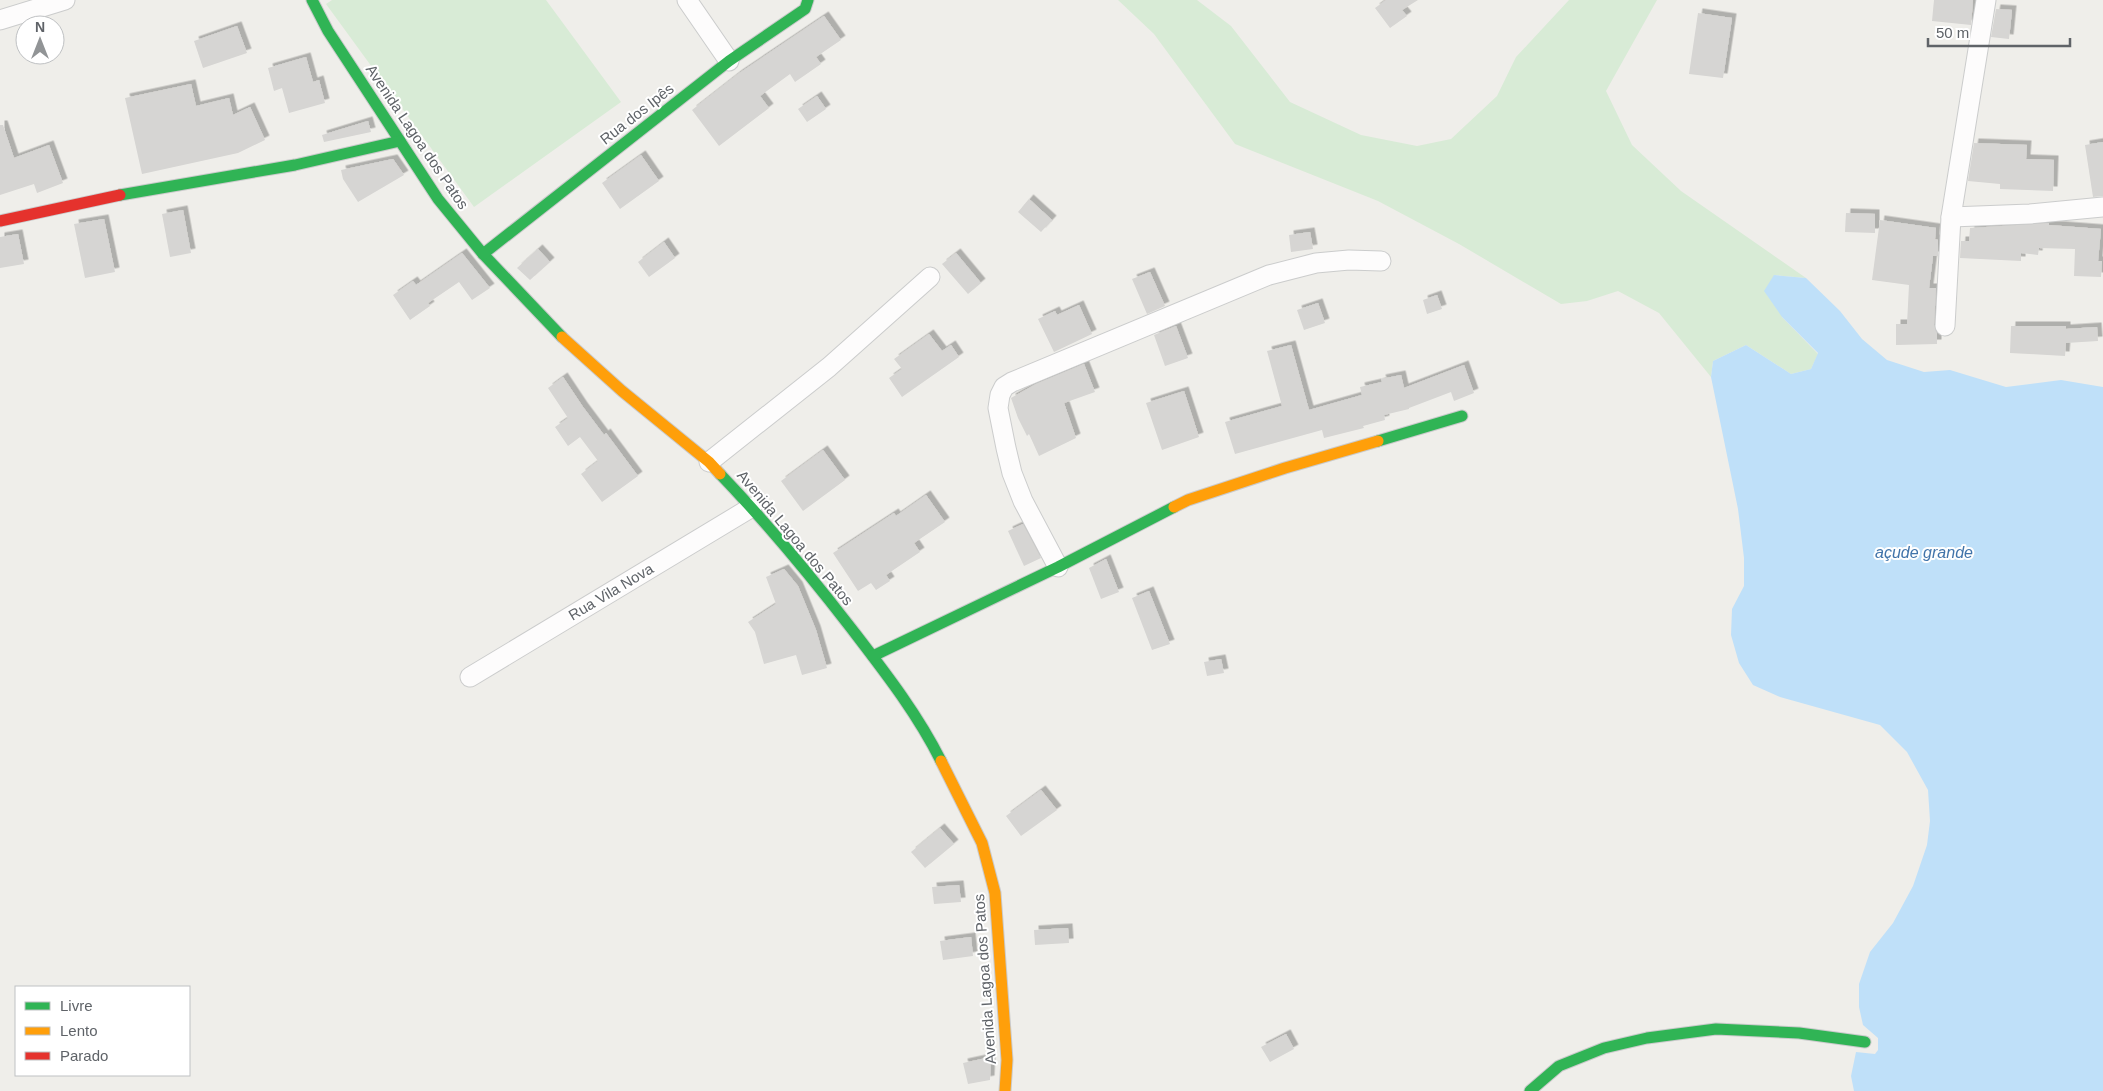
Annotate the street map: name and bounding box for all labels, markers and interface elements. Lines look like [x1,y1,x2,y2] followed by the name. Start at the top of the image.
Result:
[15,15,65,65] north arrow
[1928,15,2070,47] scale bar
[35,19,45,35] text: N
[1936,24,1969,41] text: 50 m
[363,61,472,212] street label: Avenida Lagoa dos Patos
[597,80,677,148] street label: Rua dos Ipês
[734,467,857,609] street label: Avenida Lagoa dos Patos
[1875,544,1973,561] water label: açude grande
[565,559,657,623] street label: Rua Vila Nova
[970,893,999,1065] street label: Avenida Lagoa dos Patos
[15,986,190,1076] legend
[60,997,93,1014] text: Livre
[60,1022,98,1039] text: Lento
[60,1047,108,1064] text: Parado

